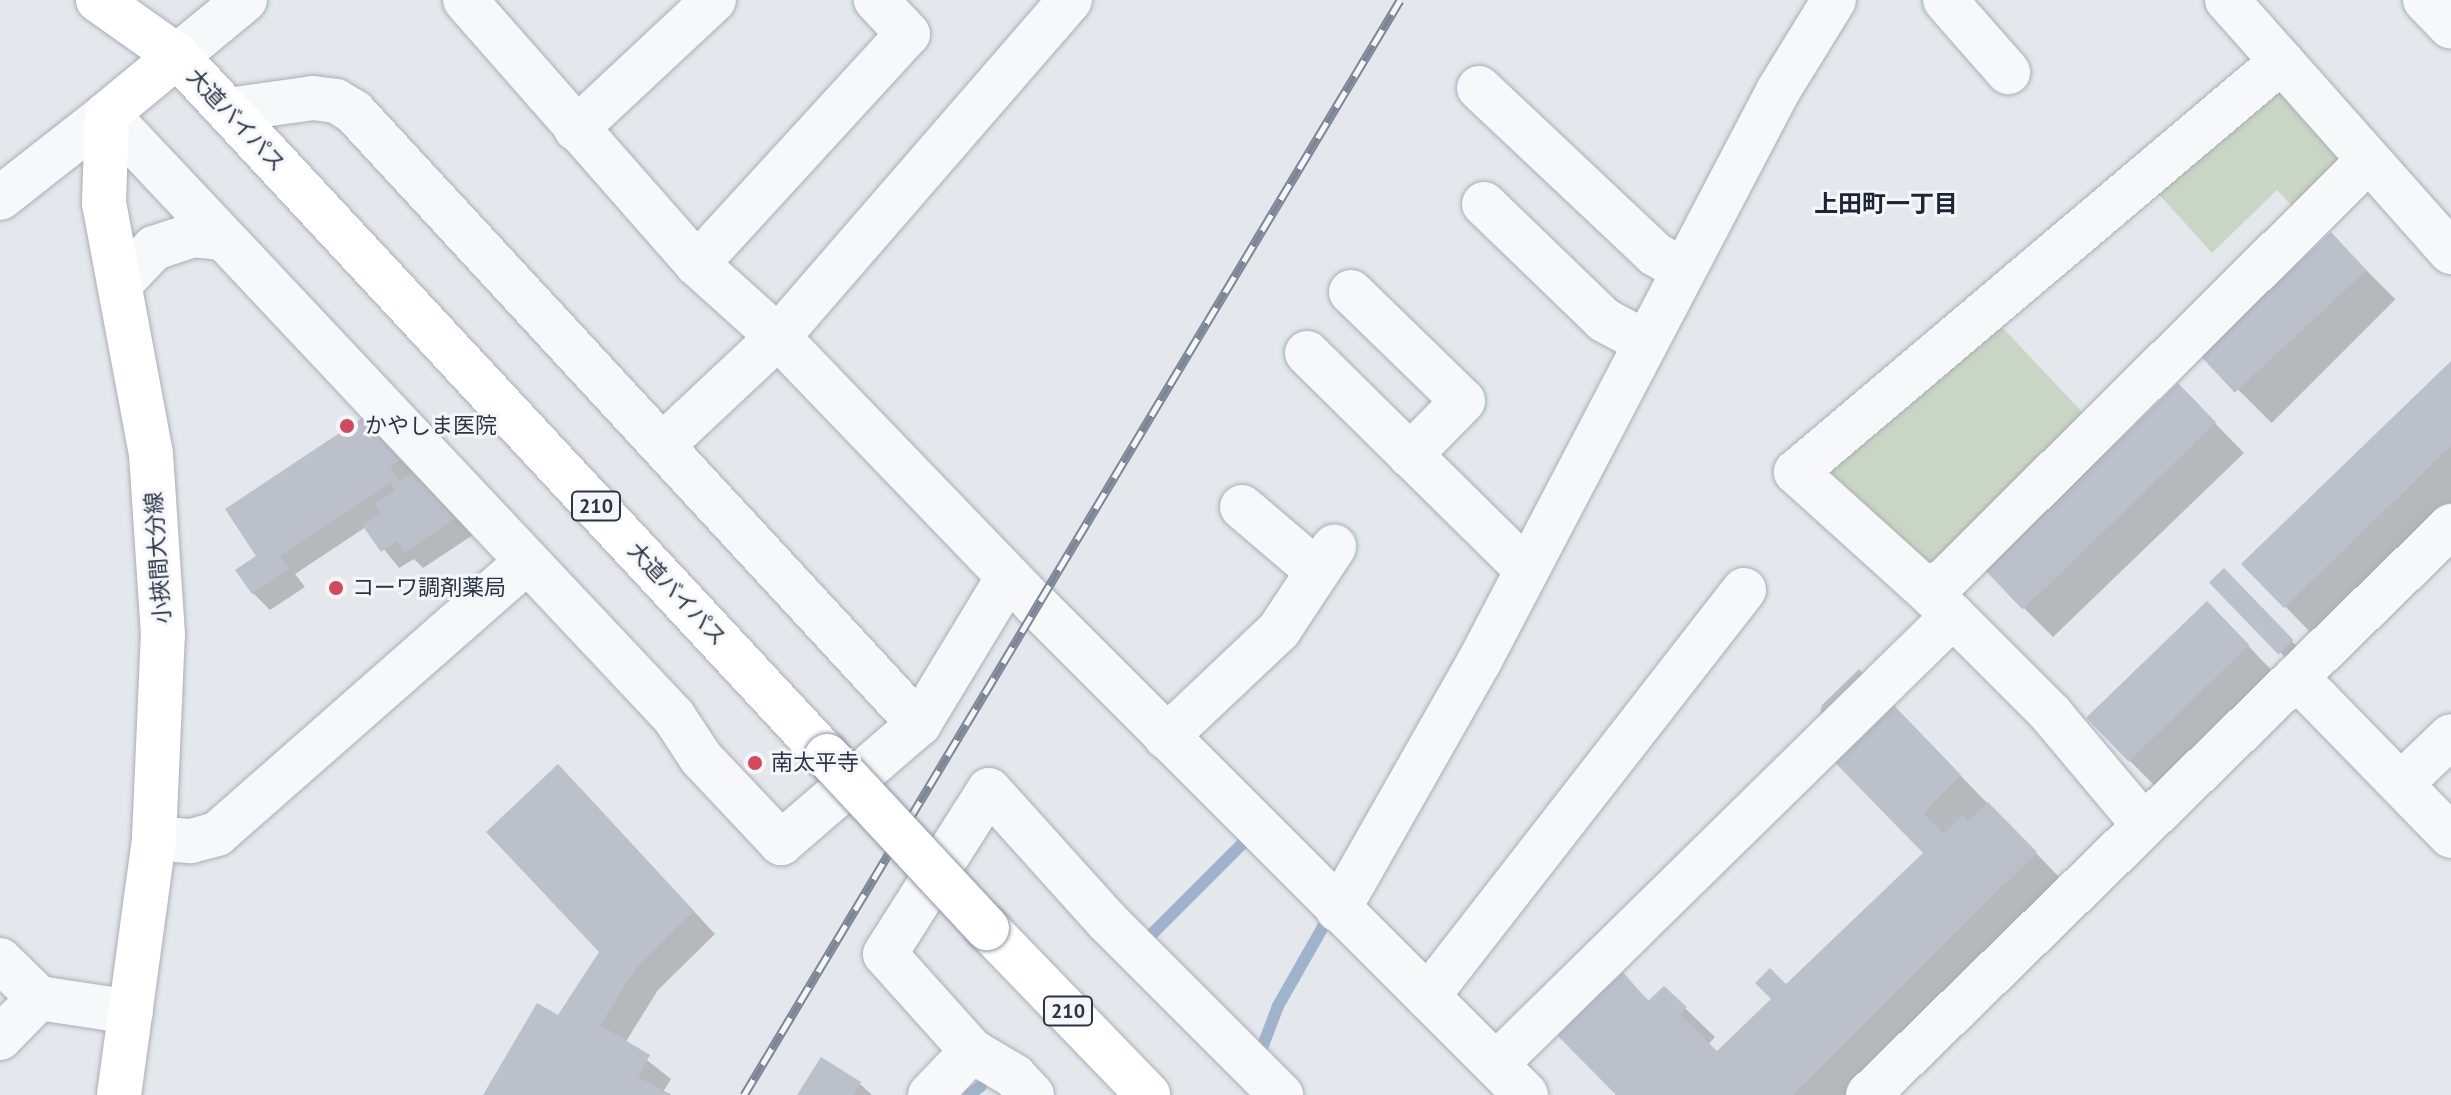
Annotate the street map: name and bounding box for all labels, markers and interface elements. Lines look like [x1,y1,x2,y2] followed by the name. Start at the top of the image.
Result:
[181,63,291,177] street label: 大道バイパス
[1814,190,1958,218] district label: 上田町一丁目
[365,413,497,439] place label: かやしま医院
[336,415,358,437] marker: かやしま医院
[570,490,622,522] road number: 210
[140,491,176,625] street label: 小挾間大分線
[622,537,732,651] street label: 大道バイパス
[352,575,506,601] place label: コーワ調剤薬局
[327,579,345,597] marker: コーワ調剤薬局
[771,750,859,776] place label: 南太平寺
[746,754,764,772] marker: 南太平寺
[1042,995,1094,1027] road number: 210

